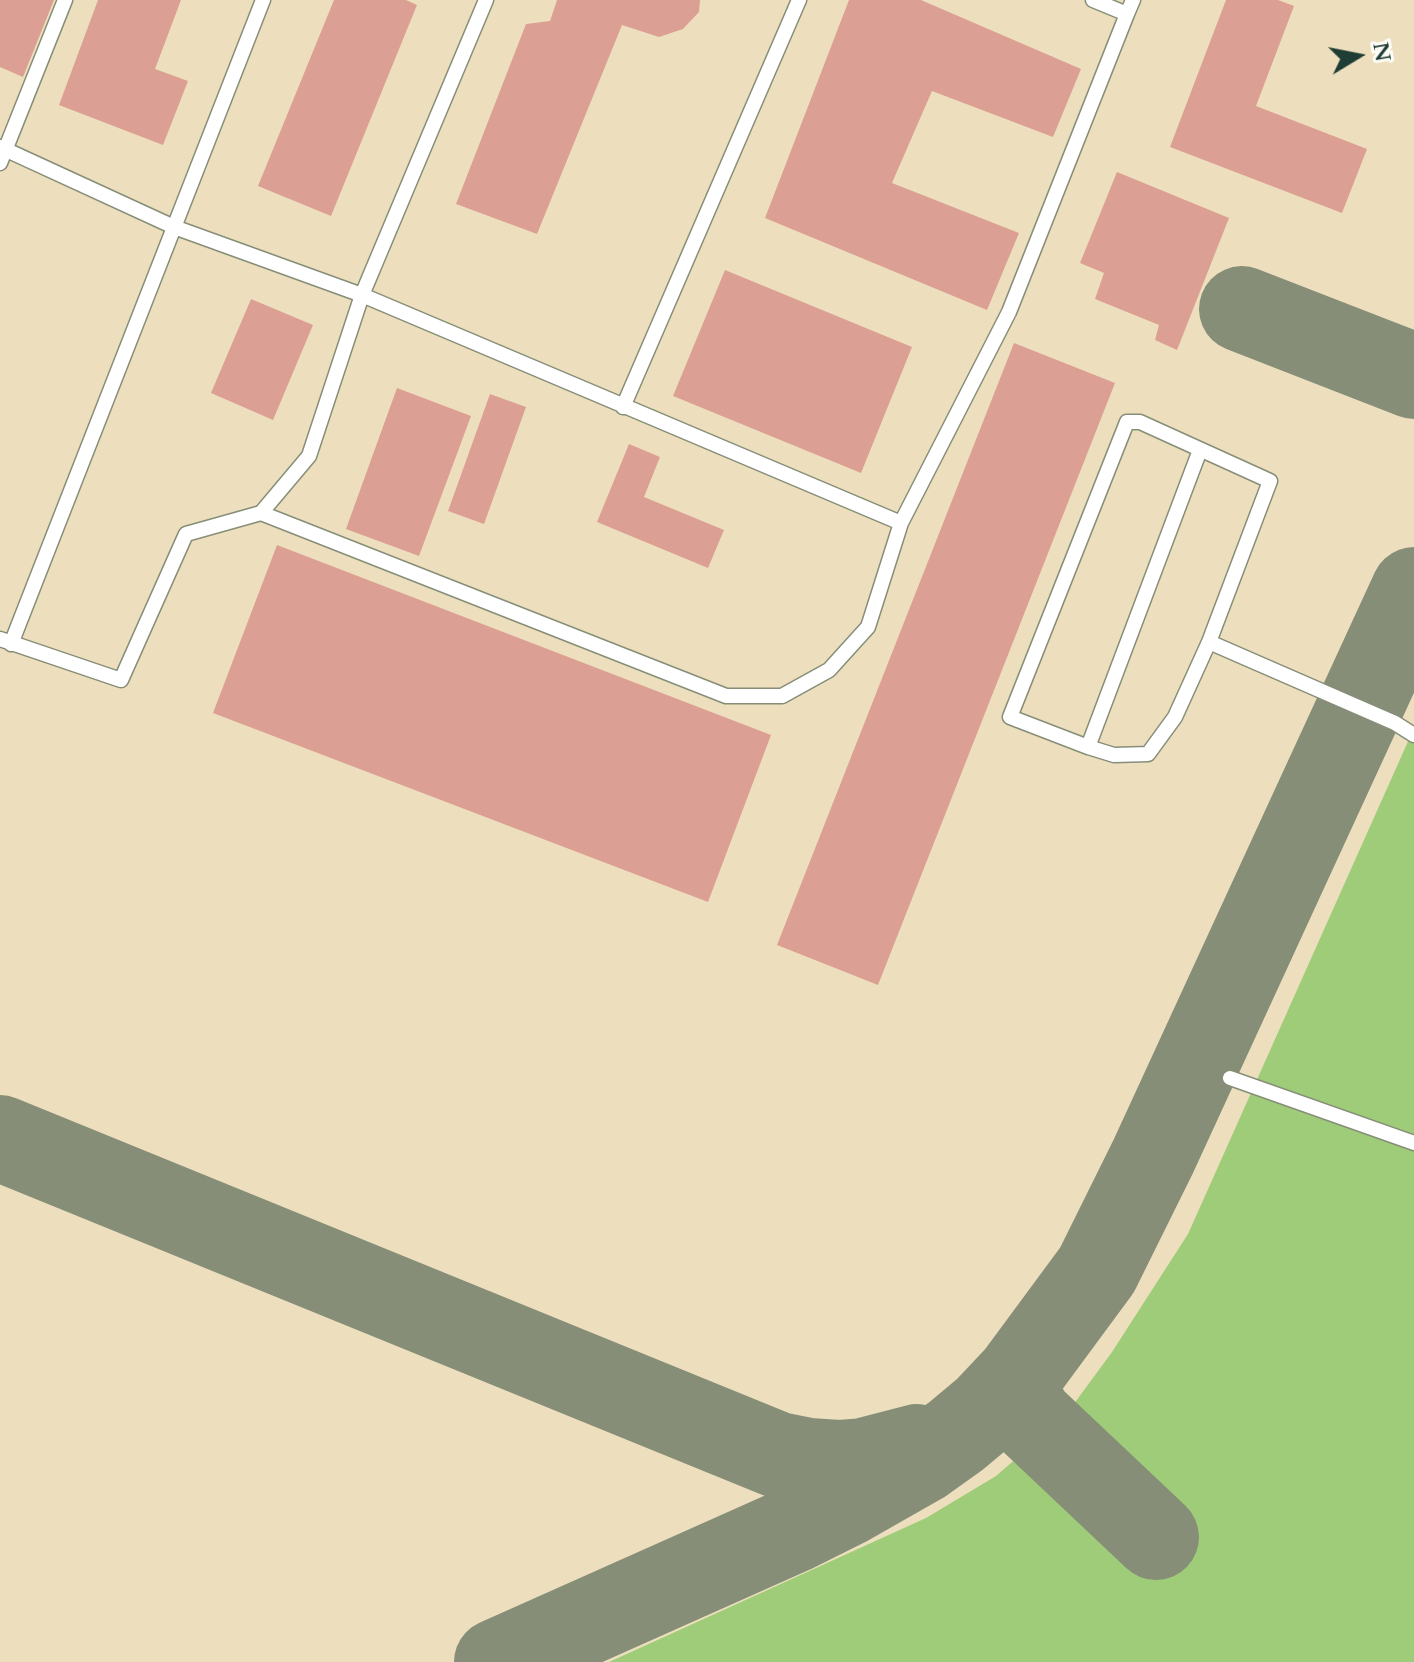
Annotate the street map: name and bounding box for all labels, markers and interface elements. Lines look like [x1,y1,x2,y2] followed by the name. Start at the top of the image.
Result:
[1318,16,1398,96] north arrow
[1365,40,1398,64] text: N

